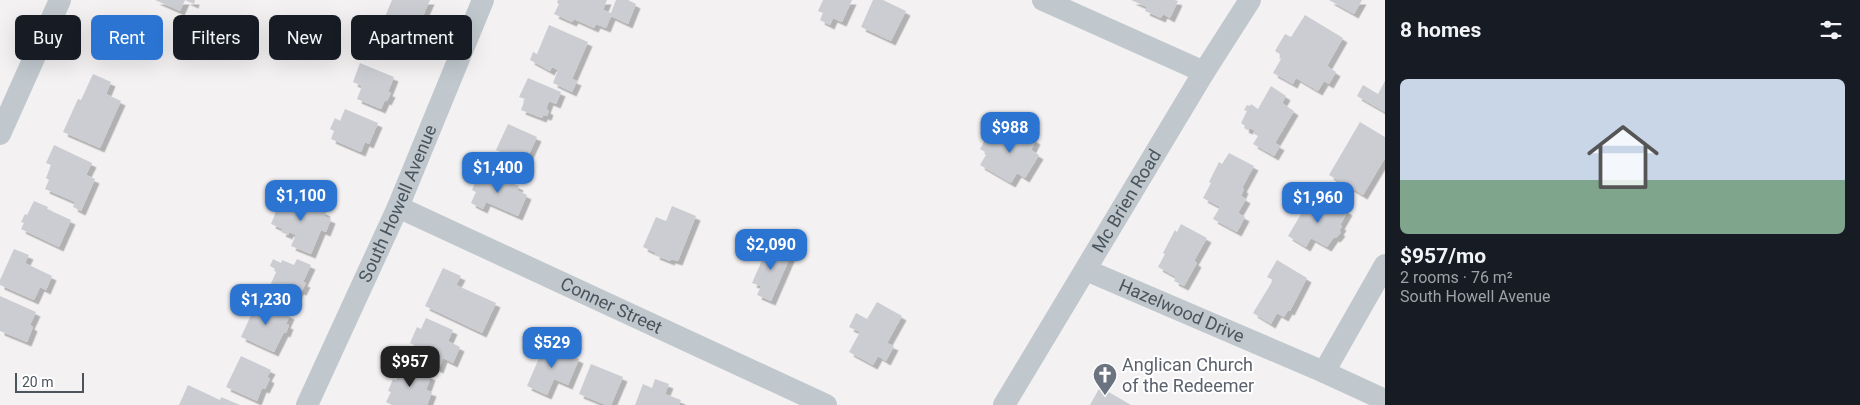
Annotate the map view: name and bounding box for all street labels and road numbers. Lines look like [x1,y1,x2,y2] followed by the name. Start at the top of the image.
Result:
[354,122,441,285] street label: South Howell Avenue
[1087,145,1165,256] street label: Mc Brien Road
[557,273,666,338] street label: Conner Street
[1116,274,1248,347] street label: Hazelwood Drive

